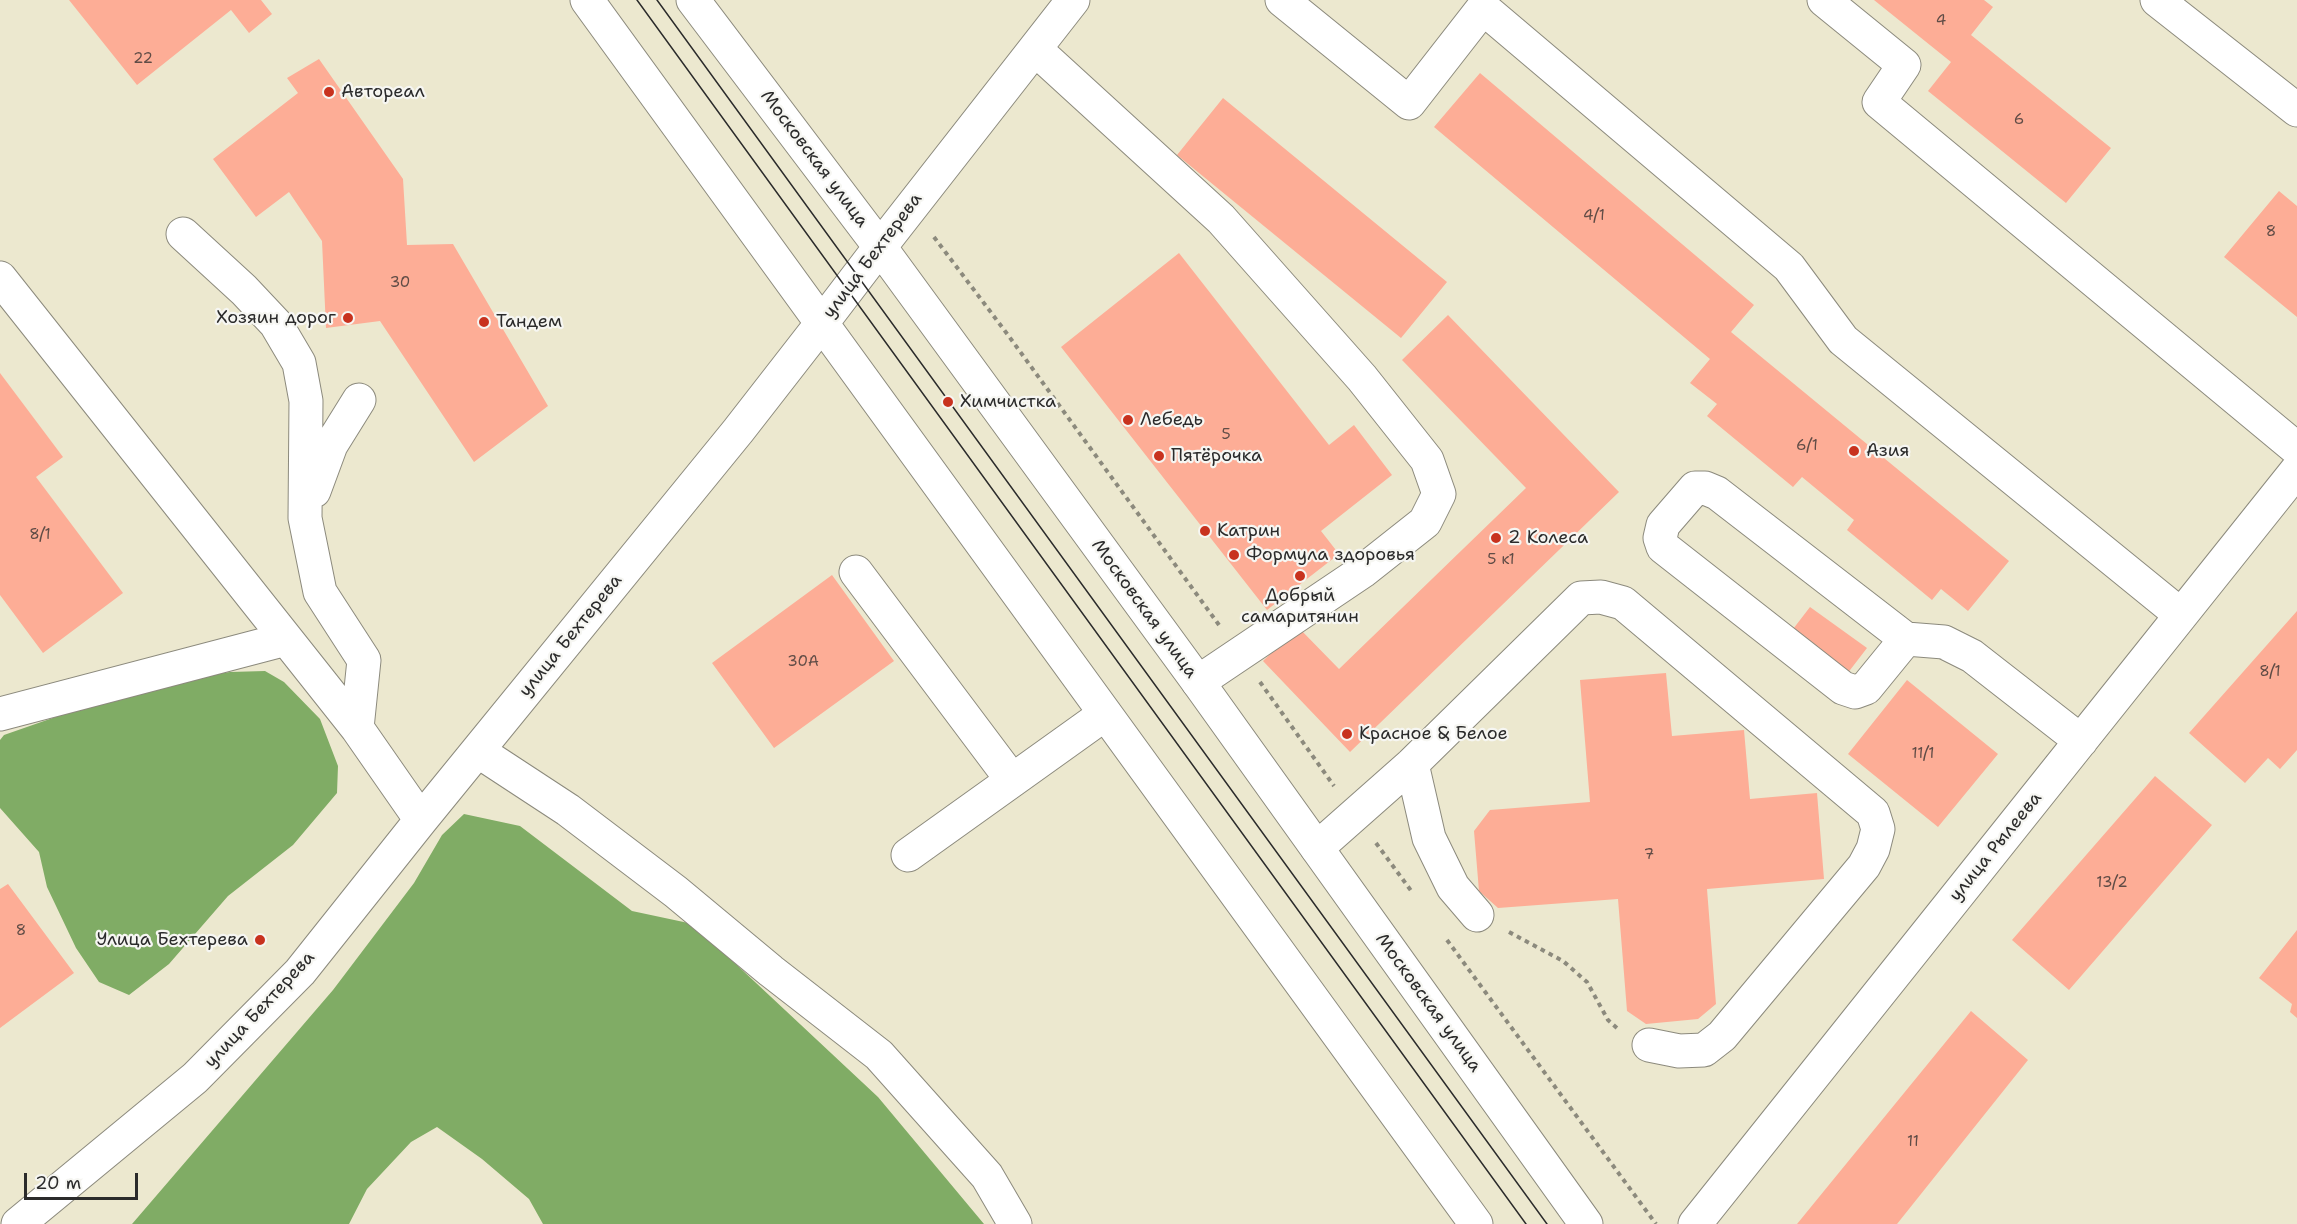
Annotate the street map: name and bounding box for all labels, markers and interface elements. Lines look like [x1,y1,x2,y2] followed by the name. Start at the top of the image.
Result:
[1936,12,1946,30] house number: 4
[133,50,153,68] house number: 22
[341,81,425,103] place label: Автореал
[322,85,336,99] marker: Автореал
[755,86,873,232] street label: Московская улица
[2014,111,2024,129] house number: 6
[819,189,927,323] street label: улица Бехтерева
[1583,207,1605,225] house number: 4/1
[2266,223,2276,241] house number: 8
[390,274,410,292] house number: 30
[216,307,336,329] place label: Хозяин дорог
[341,311,355,325] marker: Хозяин дорог
[496,311,562,333] place label: Тандем
[477,315,491,329] marker: Тандем
[960,391,1056,413] place label: Химчистка
[941,395,955,409] marker: Химчистка
[1140,409,1203,431] place label: Лебедь
[1121,413,1135,427] marker: Лебедь
[1221,426,1231,444] house number: 5
[1796,437,1818,455] house number: 6/1
[1866,440,1909,462] place label: Азия
[1847,444,1861,458] marker: Азия
[1171,445,1262,467] place label: Пятёрочка
[1152,449,1166,463] marker: Пятёрочка
[1217,520,1280,542] place label: Катрин
[1198,524,1212,538] marker: Катрин
[29,526,51,544] house number: 8/1
[1508,527,1588,549] place label: 2 Колеса
[1489,531,1503,545] marker: 2 Колеса
[1086,535,1202,683] street label: Московская улица
[1246,544,1415,566] place label: Формула здоровья
[1227,548,1241,562] marker: Формула здоровья
[1487,551,1515,569] house number: 5 к1
[1293,569,1307,583] marker: Добрый самаритянин
[515,570,627,702] street label: улица Бехтерева
[1241,585,1359,628] place label: Добрый самаритянин
[787,653,819,671] house number: 30А
[2259,663,2281,681] house number: 8/1
[1359,723,1508,745] place label: Красное & Белое
[1340,727,1354,741] marker: Красное & Белое
[1911,745,1935,763] house number: 11/1
[1945,788,2047,906] street label: улица Рылеева
[1644,846,1654,864] house number: 7
[2096,874,2128,892] house number: 13/2
[16,922,26,940] house number: 8
[96,929,248,951] place label: Улица Бехтерева
[1370,929,1486,1077] street label: Московская улица
[253,933,267,947] marker: Улица Бехтерева
[200,947,320,1073] street label: улица Бехтерева
[1907,1133,1919,1151] house number: 11
[27,1161,141,1199] scale bar
[35,1171,81,1195] text: 20 m

